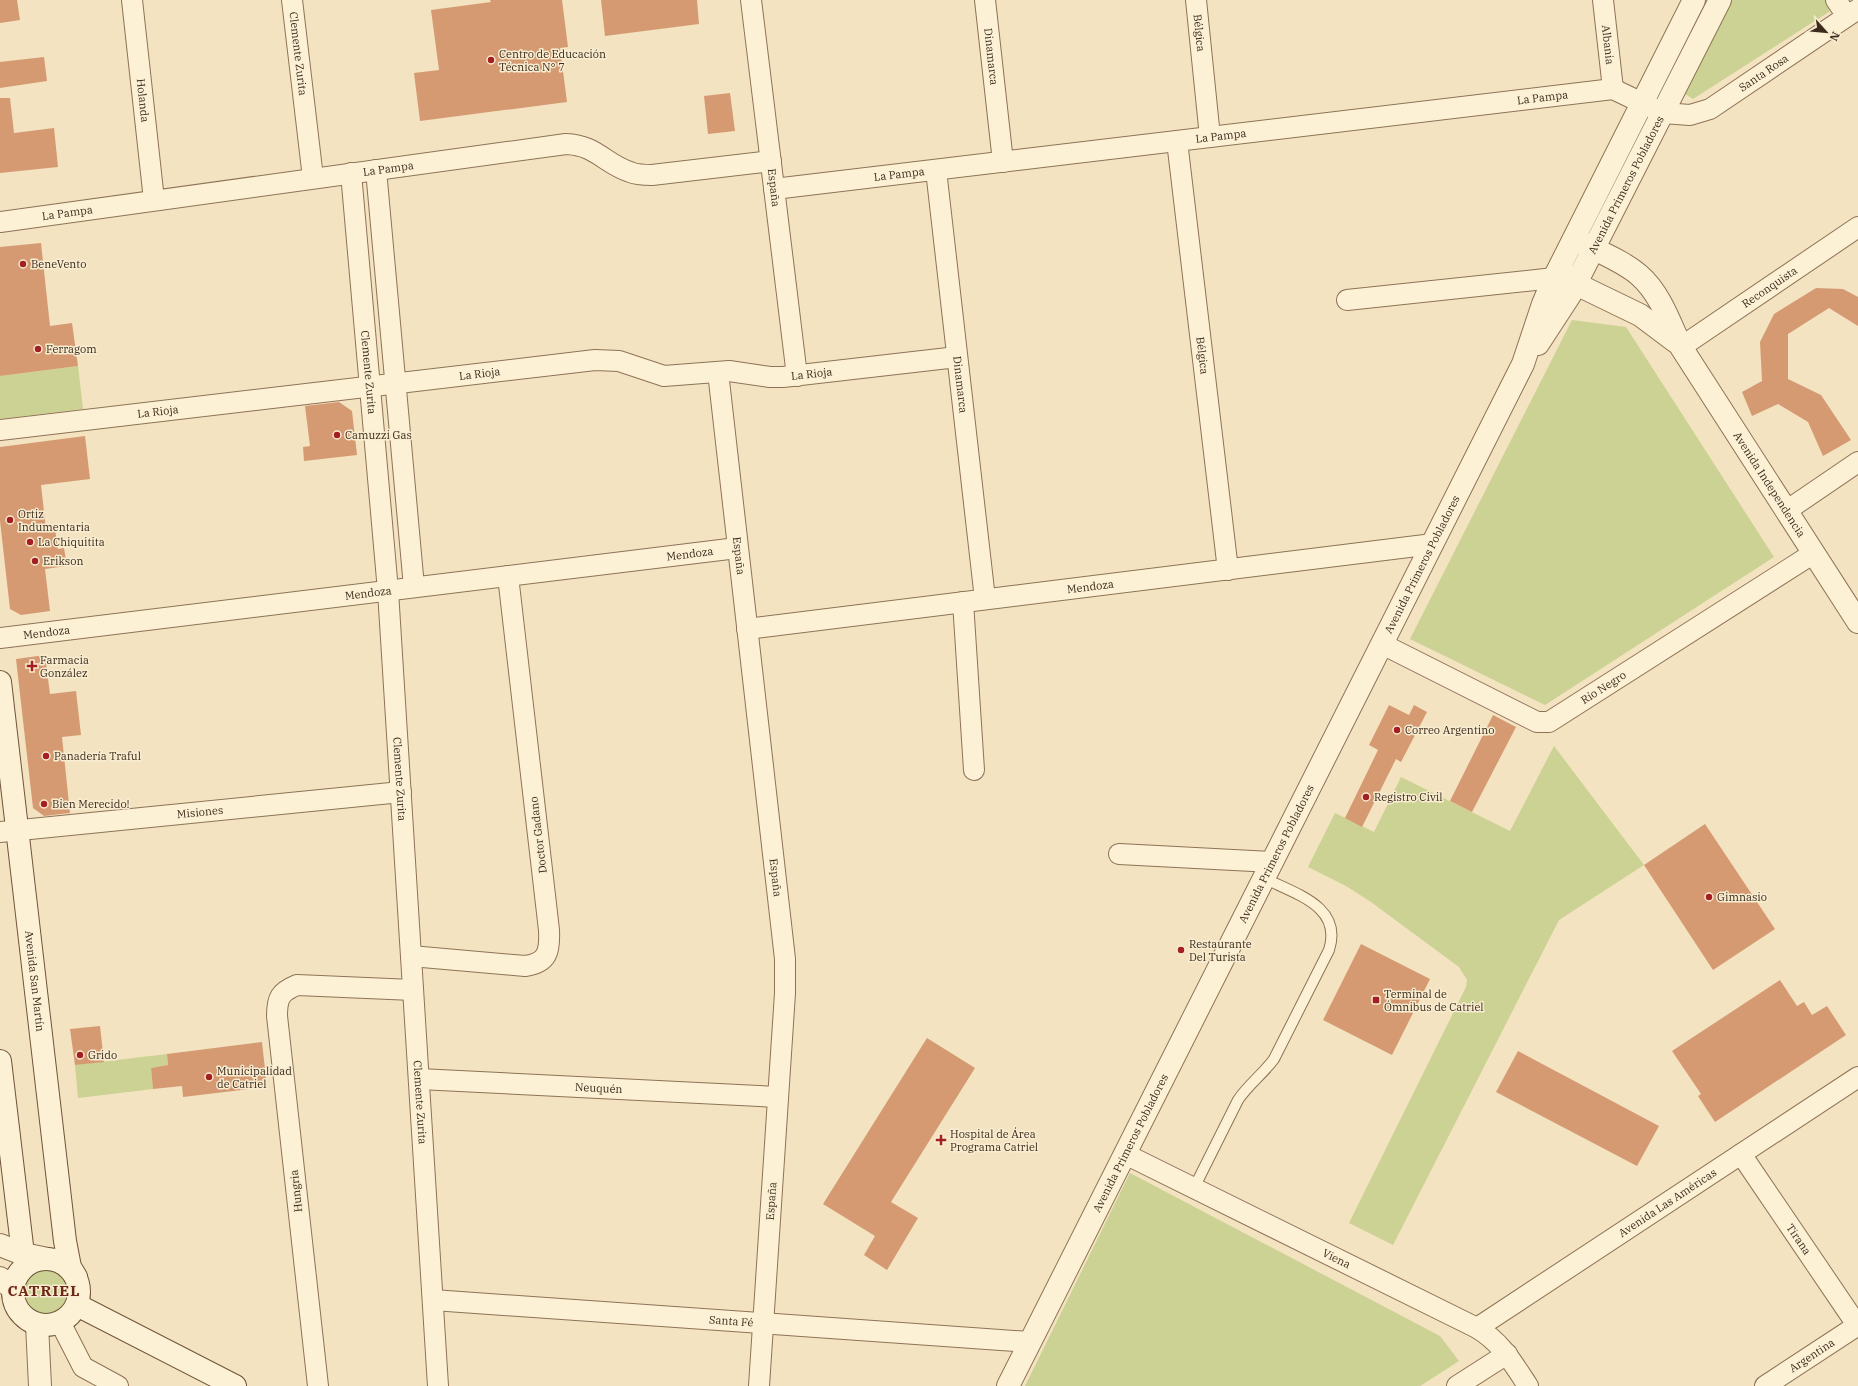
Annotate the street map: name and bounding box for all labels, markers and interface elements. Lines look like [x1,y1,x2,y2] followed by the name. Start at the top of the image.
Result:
[286,11,310,96] street label: Clemente Zurita
[1806,12,1846,52] north arrow
[1190,13,1208,52] street label: Bélgica
[1599,24,1617,65] street label: Albania
[981,27,1001,86] street label: Dinamarca
[1827,29,1843,44] text: N
[499,47,606,74] place label: Centro de Educación Técnica N° 7
[1736,51,1791,95] street label: Santa Rosa
[486,55,496,65] marker: Centro de Educación Técnica N° 7
[134,78,152,123] street label: Holanda
[1516,87,1569,107] street label: La Pampa
[1585,114,1667,256] street label: Avenida Primeros Pobladores
[1195,126,1247,146] street label: La Pampa
[362,158,415,179] street label: La Pampa
[873,164,925,184] street label: La Pampa
[765,168,783,207] street label: España
[41,202,94,223] street label: La Pampa
[31,257,86,271] place label: BeneVento
[18,259,28,269] marker: BeneVento
[1739,263,1800,311] street label: Reconquista
[358,330,379,415] street label: Clemente Zurita
[1193,336,1212,375] street label: Bélgica
[46,342,97,356] place label: Ferragom
[33,344,43,354] marker: Ferragom
[950,355,971,414] street label: Dinamarca
[458,364,501,383] street label: La Rioja
[790,364,833,383] street label: La Rioja
[136,402,179,421] street label: La Rioja
[345,428,412,442] place label: Camuzzi Gas
[1730,429,1809,540] street label: Avenida Independencia
[332,430,342,440] marker: Camuzzi Gas
[1381,493,1463,636] street label: Avenida Primeros Pobladores
[18,507,90,534] place label: Ortiz Indumentaria
[5,515,15,525] marker: Ortiz Indumentaria
[38,535,105,549] place label: La Chiquitita
[730,536,748,576] street label: España
[25,537,35,547] marker: La Chiquitita
[666,544,714,564] street label: Mendoza
[43,554,83,568] place label: Erikson
[30,556,40,566] marker: Erikson
[1066,577,1115,596] street label: Mendoza
[344,583,392,603] street label: Mendoza
[23,623,71,642] street label: Mendoza
[40,653,89,680] place label: Farmacia González
[27,661,37,671] marker: Farmacia González
[1578,668,1629,707] street label: Río Negro
[1405,723,1494,737] place label: Correo Argentino
[1392,725,1402,735] marker: Correo Argentino
[390,737,409,821] street label: Clemente Zurita
[54,749,141,763] place label: Panadería Traful
[41,751,51,761] marker: Panadería Traful
[1235,782,1317,925] street label: Avenida Primeros Pobladores
[1374,790,1443,804] place label: Registro Civil
[1361,792,1371,802] marker: Registro Civil
[526,796,550,874] street label: Doctor Gadano
[52,797,130,811] place label: Bien Merecido!
[39,799,49,809] marker: Bien Merecido!
[176,803,224,821] street label: Misiones
[767,858,785,898] street label: España
[1717,890,1767,904] place label: Gimnasio
[1704,892,1714,902] marker: Gimnasio
[22,930,48,1032] street label: Avenida San Martín
[1189,937,1252,964] place label: Restaurante Del Turista
[1176,945,1186,955] marker: Restaurante Del Turista
[1384,987,1484,1014] place label: Terminal de Ómnibus de Catriel
[1371,995,1381,1005] marker: Terminal de Ómnibus de Catriel
[88,1048,117,1062] place label: Grido
[75,1050,85,1060] marker: Grido
[411,1060,430,1145] street label: Clemente Zurita
[217,1064,292,1091] place label: Municipalidad de Catriel
[204,1072,214,1082] marker: Municipalidad de Catriel
[1090,1072,1171,1215] street label: Avenida Primeros Pobladores
[575,1080,623,1096] street label: Neuquén
[950,1127,1038,1154] place label: Hospital de Área Programa Catriel
[935,1134,947,1146] marker: Hospital de Área Programa Catriel
[1616,1165,1719,1240] street label: Avenida Las Américas
[287,1169,305,1213] street label: Hungria
[763,1181,779,1221] street label: España
[1783,1221,1814,1257] street label: Tirana
[1320,1246,1353,1271] street label: Viena
[8,1281,80,1300] district label: CATRIEL
[709,1312,754,1330] street label: Santa Fé
[1786,1335,1837,1375] street label: Argentina

